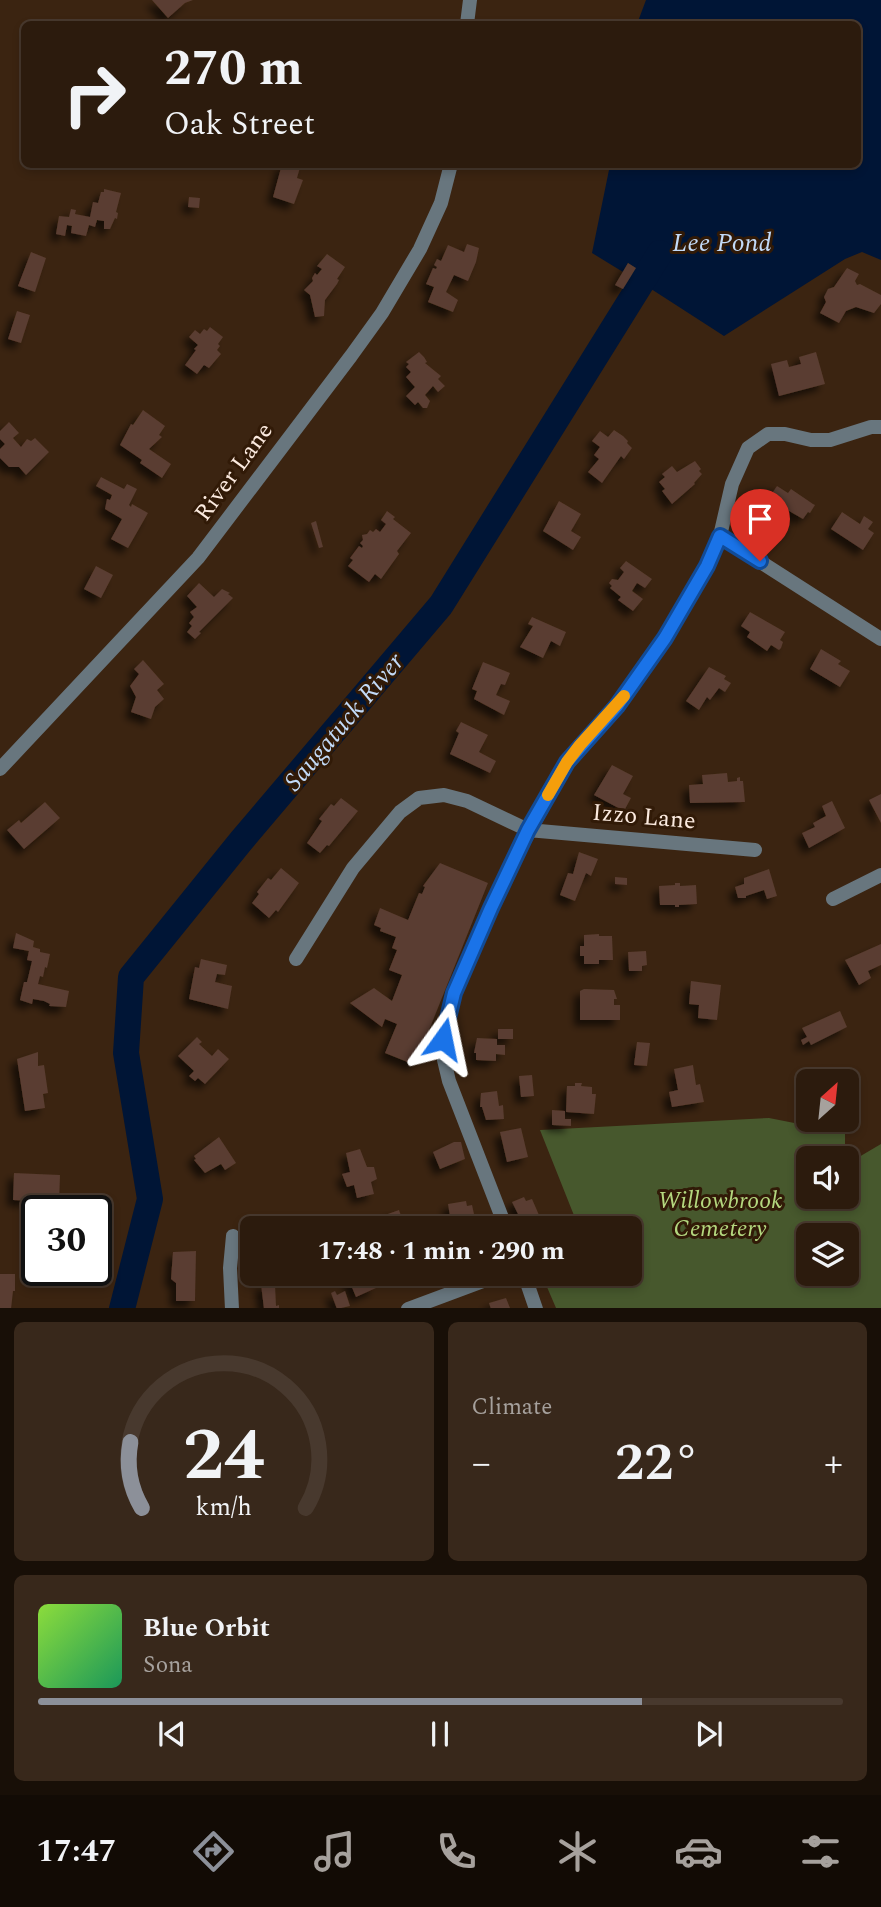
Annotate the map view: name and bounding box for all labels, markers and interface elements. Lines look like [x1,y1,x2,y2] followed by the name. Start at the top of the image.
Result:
[164,32,303,107] text: 270 m
[49,49,140,140] icon: right
[164,100,315,149] text: Oak Street
[672,223,772,263] water label: Lee Pond
[186,415,282,529] street label: River Lane
[730,489,790,561] pin
[741,500,779,538] icon: arrive
[274,643,415,800] water label: Saugatuck River
[591,795,697,839] street label: Izzo Lane
[406,1002,480,1076] position arrow
[796,1069,859,1132] north arrow
[796,1069,859,1286] map controls
[796,1146,859,1209] button: sound
[658,1183,782,1247] park label: Willowbrook Cemetery
[21,1195,112,1286] speed limit sign: 30
[796,1223,859,1286] button: layers
[317,1231,565,1271] text: 17:48 · 1 min · 290 m
[472,1390,552,1425] text: Climate
[183,1401,265,1512] text: 24
[615,1424,699,1503] text: 22°
[472,1435,491,1493] text: −
[824,1435,843,1493] text: +
[196,1488,252,1526] text: km/h
[143,1608,270,1648] text: Blue Orbit
[143,1648,193,1683] text: Sona
[153,1715,191,1753] icon: previous
[421,1715,459,1753] icon: pause
[690,1715,728,1753] icon: next
[36,1827,117,1876] text: 17:47
[189,1827,238,1876] icon: directions
[310,1827,359,1876] icon: music
[432,1827,481,1876] icon: phone
[553,1827,602,1876] icon: climate
[674,1827,723,1876] icon: car
[796,1827,845,1876] icon: filters

